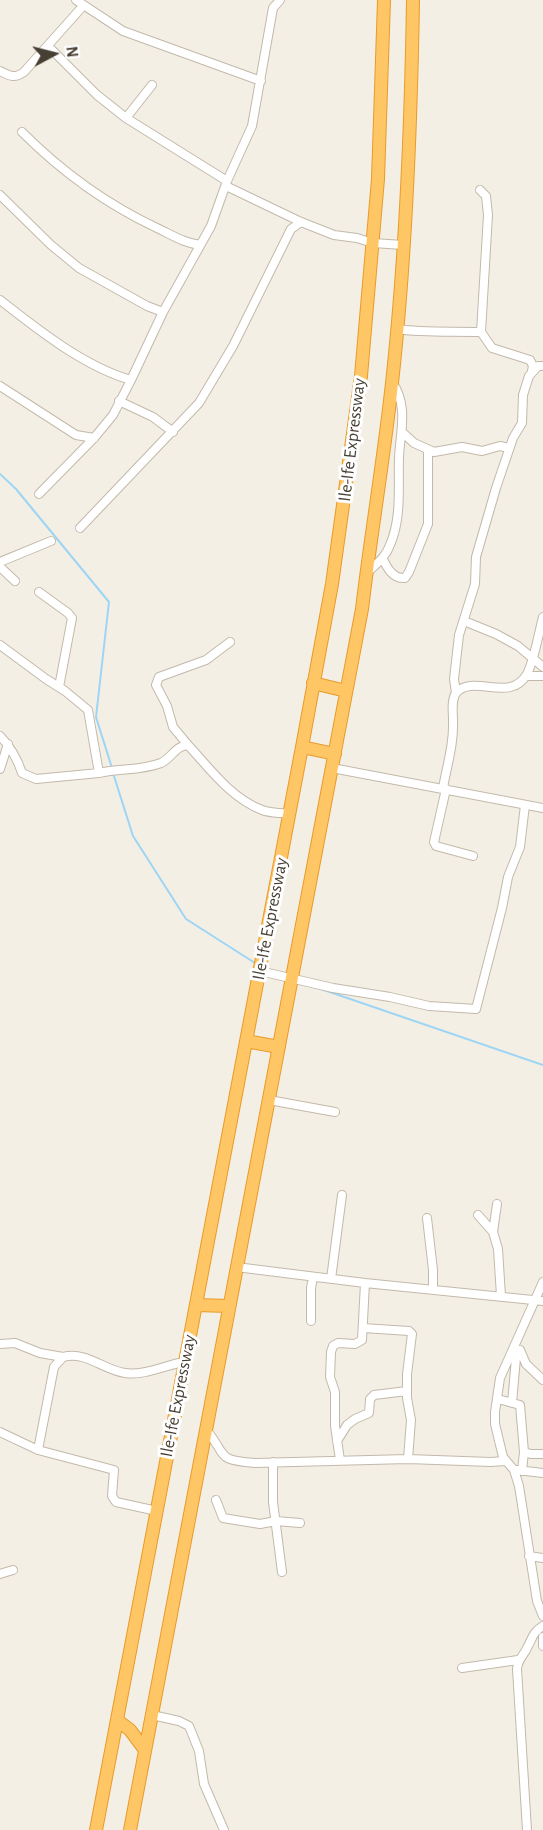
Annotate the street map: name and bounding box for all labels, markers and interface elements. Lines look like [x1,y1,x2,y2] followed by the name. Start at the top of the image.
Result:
[24,24,84,84] north arrow
[63,45,80,58] text: N
[334,377,370,503] street label: Ile-Ife Expressway
[248,856,292,982] street label: Ile-Ife Expressway
[156,1333,200,1459] street label: Ile-Ife Expressway

